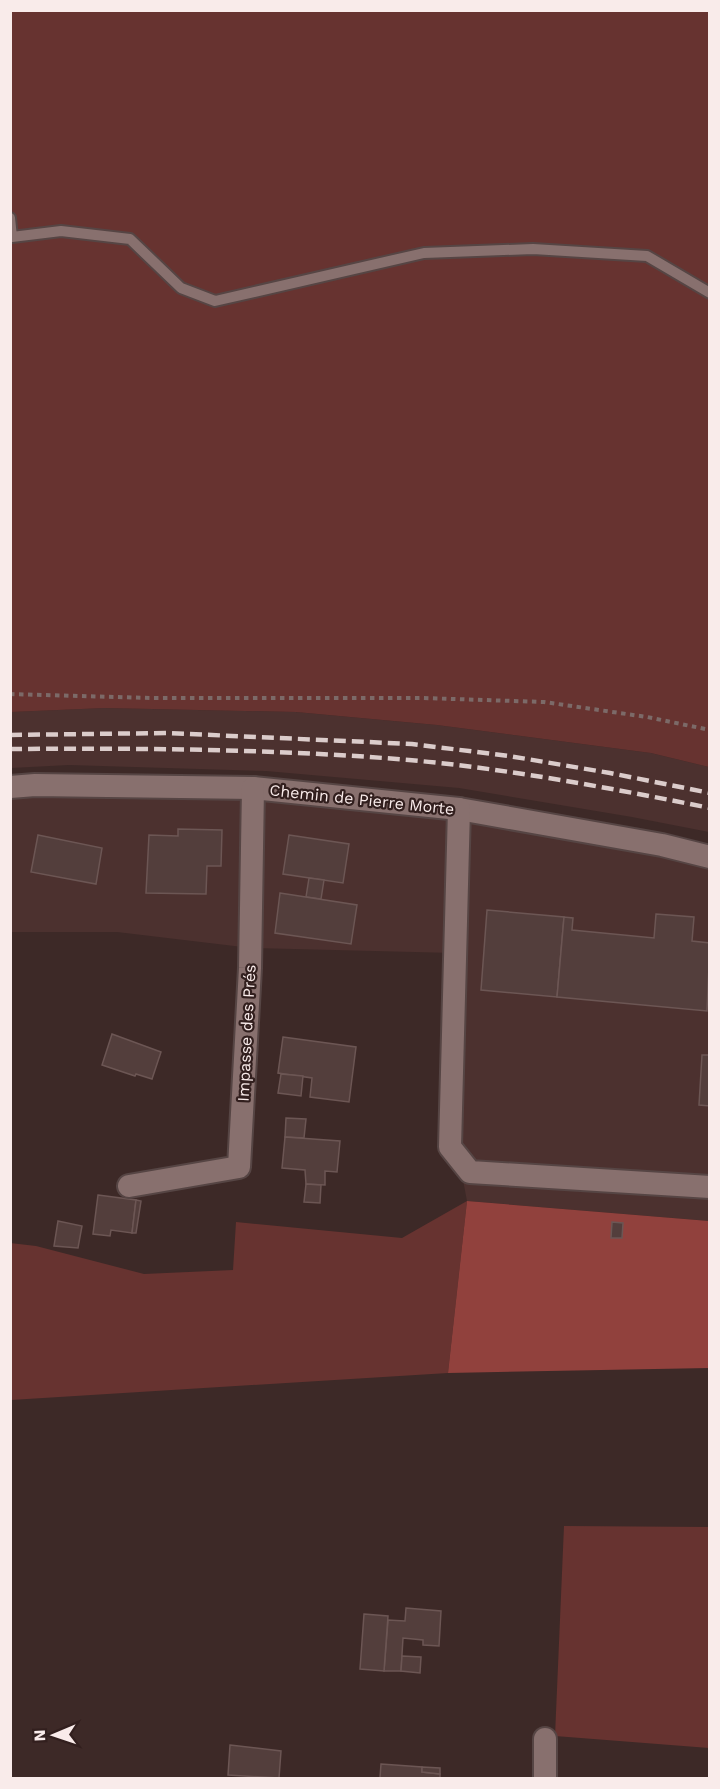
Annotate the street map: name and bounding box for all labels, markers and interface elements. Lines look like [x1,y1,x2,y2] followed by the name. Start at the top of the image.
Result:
[269,780,455,819] street label: Chemin de Pierre Morte
[233,964,260,1102] street label: Impasse des Prés
[24,1705,84,1765] north arrow
[30,1729,49,1742] text: N

